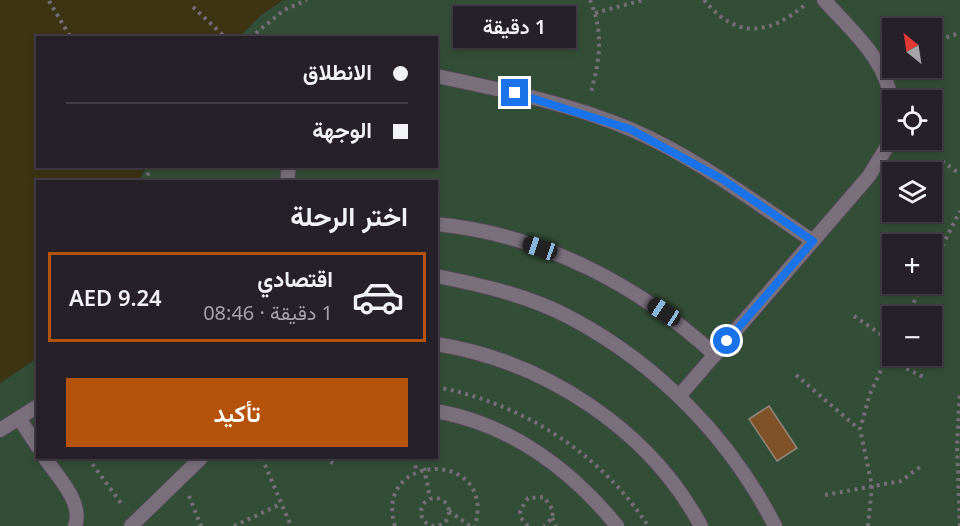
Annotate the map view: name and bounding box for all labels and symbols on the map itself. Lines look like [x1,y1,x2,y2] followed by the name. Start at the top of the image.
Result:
[454,6,576,48] callout: 1 دقيقة
[882,18,942,78] north arrow
[501,79,528,106] route end
[520,234,560,262] car
[644,295,684,329] car
[713,327,740,354] route start

